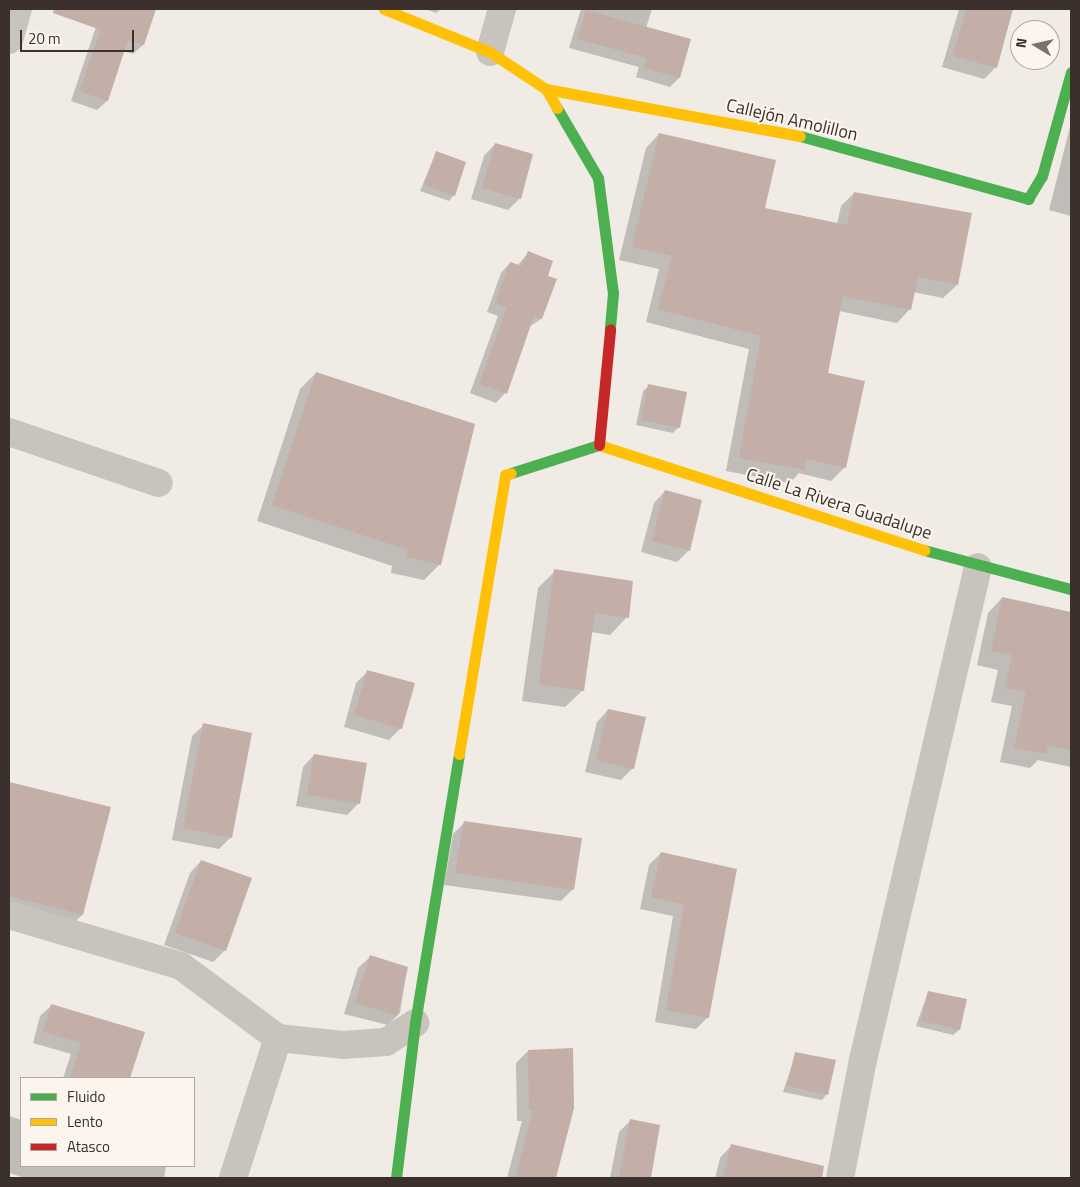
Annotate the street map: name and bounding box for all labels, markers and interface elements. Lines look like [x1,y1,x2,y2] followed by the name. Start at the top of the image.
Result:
[22,20,136,52] scale bar
[1010,20,1060,70] north arrow
[28,27,61,50] text: 20 m
[1010,36,1032,49] text: N
[724,94,860,146] street label: Callejón Amolillon
[743,464,935,544] street label: Calle La Rivera Guadalupe
[20,1077,195,1167] legend
[67,1085,105,1108] text: Fluido
[67,1110,103,1133] text: Lento
[67,1135,110,1158] text: Atasco

